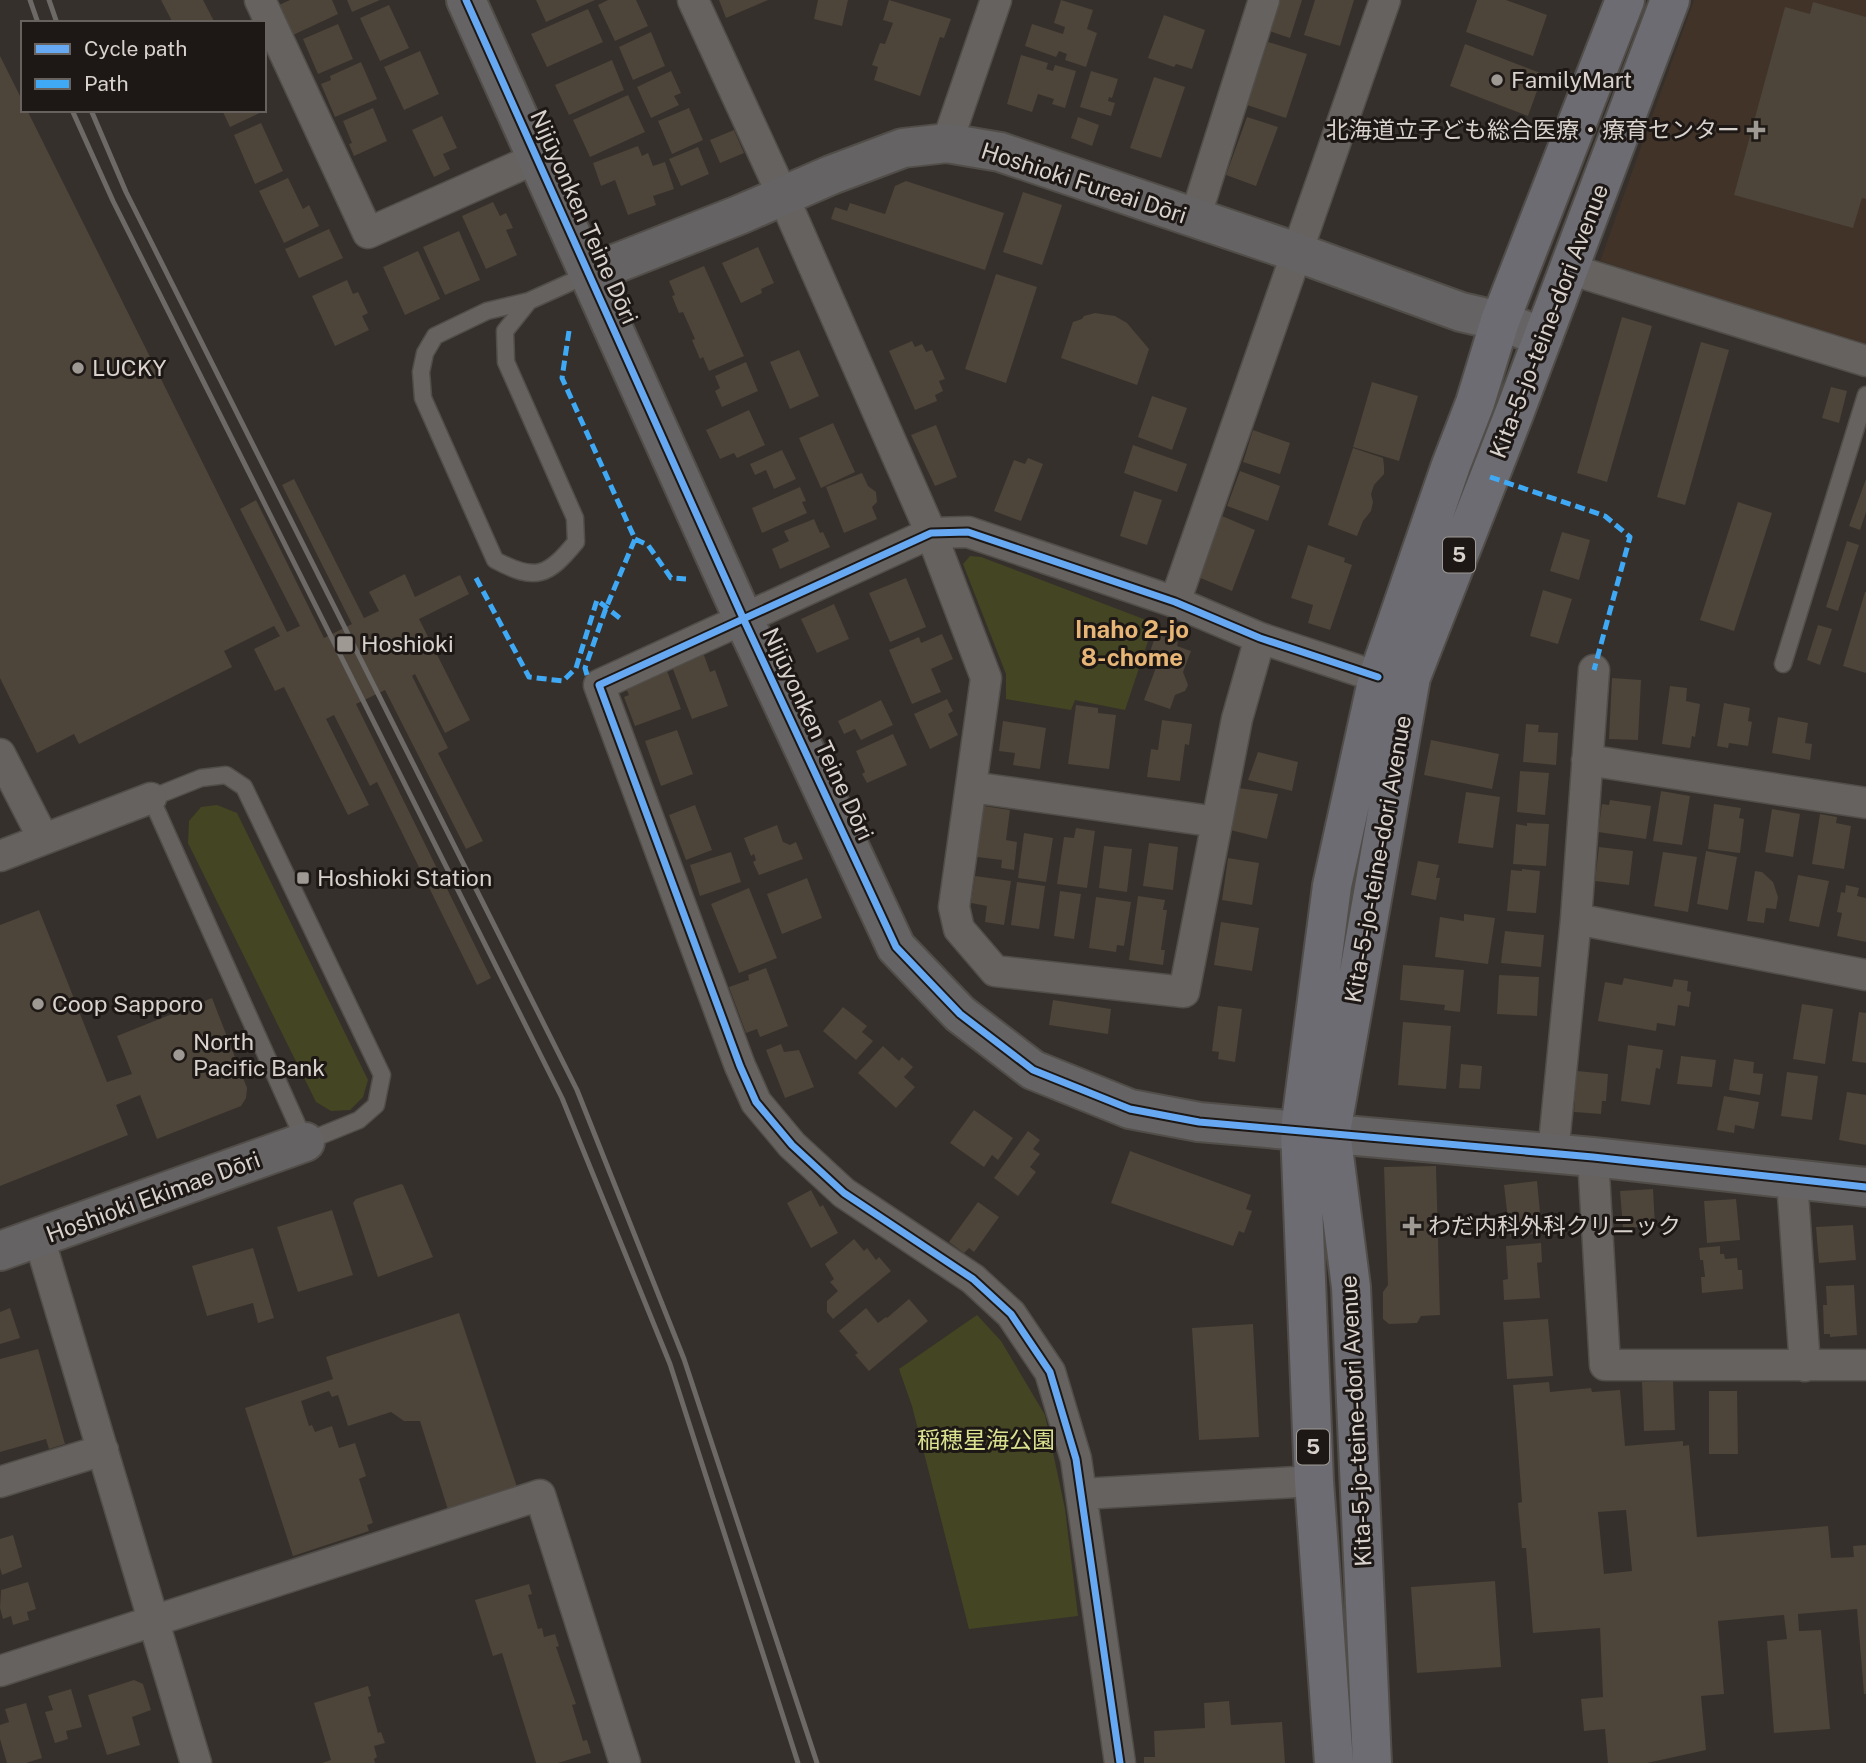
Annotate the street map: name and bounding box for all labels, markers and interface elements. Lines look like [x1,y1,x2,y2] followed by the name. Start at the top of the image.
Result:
[21,21,266,112] legend
[84,36,187,61] text: Cycle path
[1511,66,1632,93] place label: FamilyMart
[84,71,129,96] text: Path
[1489,72,1505,88] marker: FamilyMart
[525,106,644,328] street label: Nijūyonken Teine Dōri
[1326,116,1740,143] place label: 北海道立子ども総合医療・療育センター
[1746,120,1766,140] marker: 北海道立子ども総合医療・療育センター
[978,137,1190,228] street label: Hoshioki Fureai Dōri
[1484,180,1613,462] street label: Kita-5-jo-teine-dori Avenue
[92,354,167,381] place label: LUCKY
[70,360,86,376] marker: LUCKY
[1443,538,1475,572] road number: 5
[1075,615,1189,671] district label: Inaho 2-jo 8-chome
[757,623,880,844] street label: Nijūyonken Teine Dōri
[361,630,454,657] place label: Hoshioki
[335,634,355,654] marker: Hoshioki
[1339,713,1416,1005] street label: Kita-5-jo-teine-dori Avenue
[317,864,492,891] place label: Hoshioki Station
[295,870,311,886] marker: Hoshioki Station
[52,990,203,1017] place label: Coop Sapporo
[30,996,46,1012] marker: Coop Sapporo
[193,1028,325,1081] place label: North Pacific Bank
[171,1047,187,1063] marker: North Pacific Bank
[42,1145,263,1248] street label: Hoshioki Ekimae Dōri
[1428,1212,1681,1239] place label: わだ内科外科クリニック
[1402,1216,1422,1236] marker: わだ内科外科クリニック
[1334,1275,1377,1567] street label: Kita-5-jo-teine-dori Avenue
[917,1426,1055,1453] park label: 稲穂星海公園
[1297,1430,1329,1464] road number: 5

